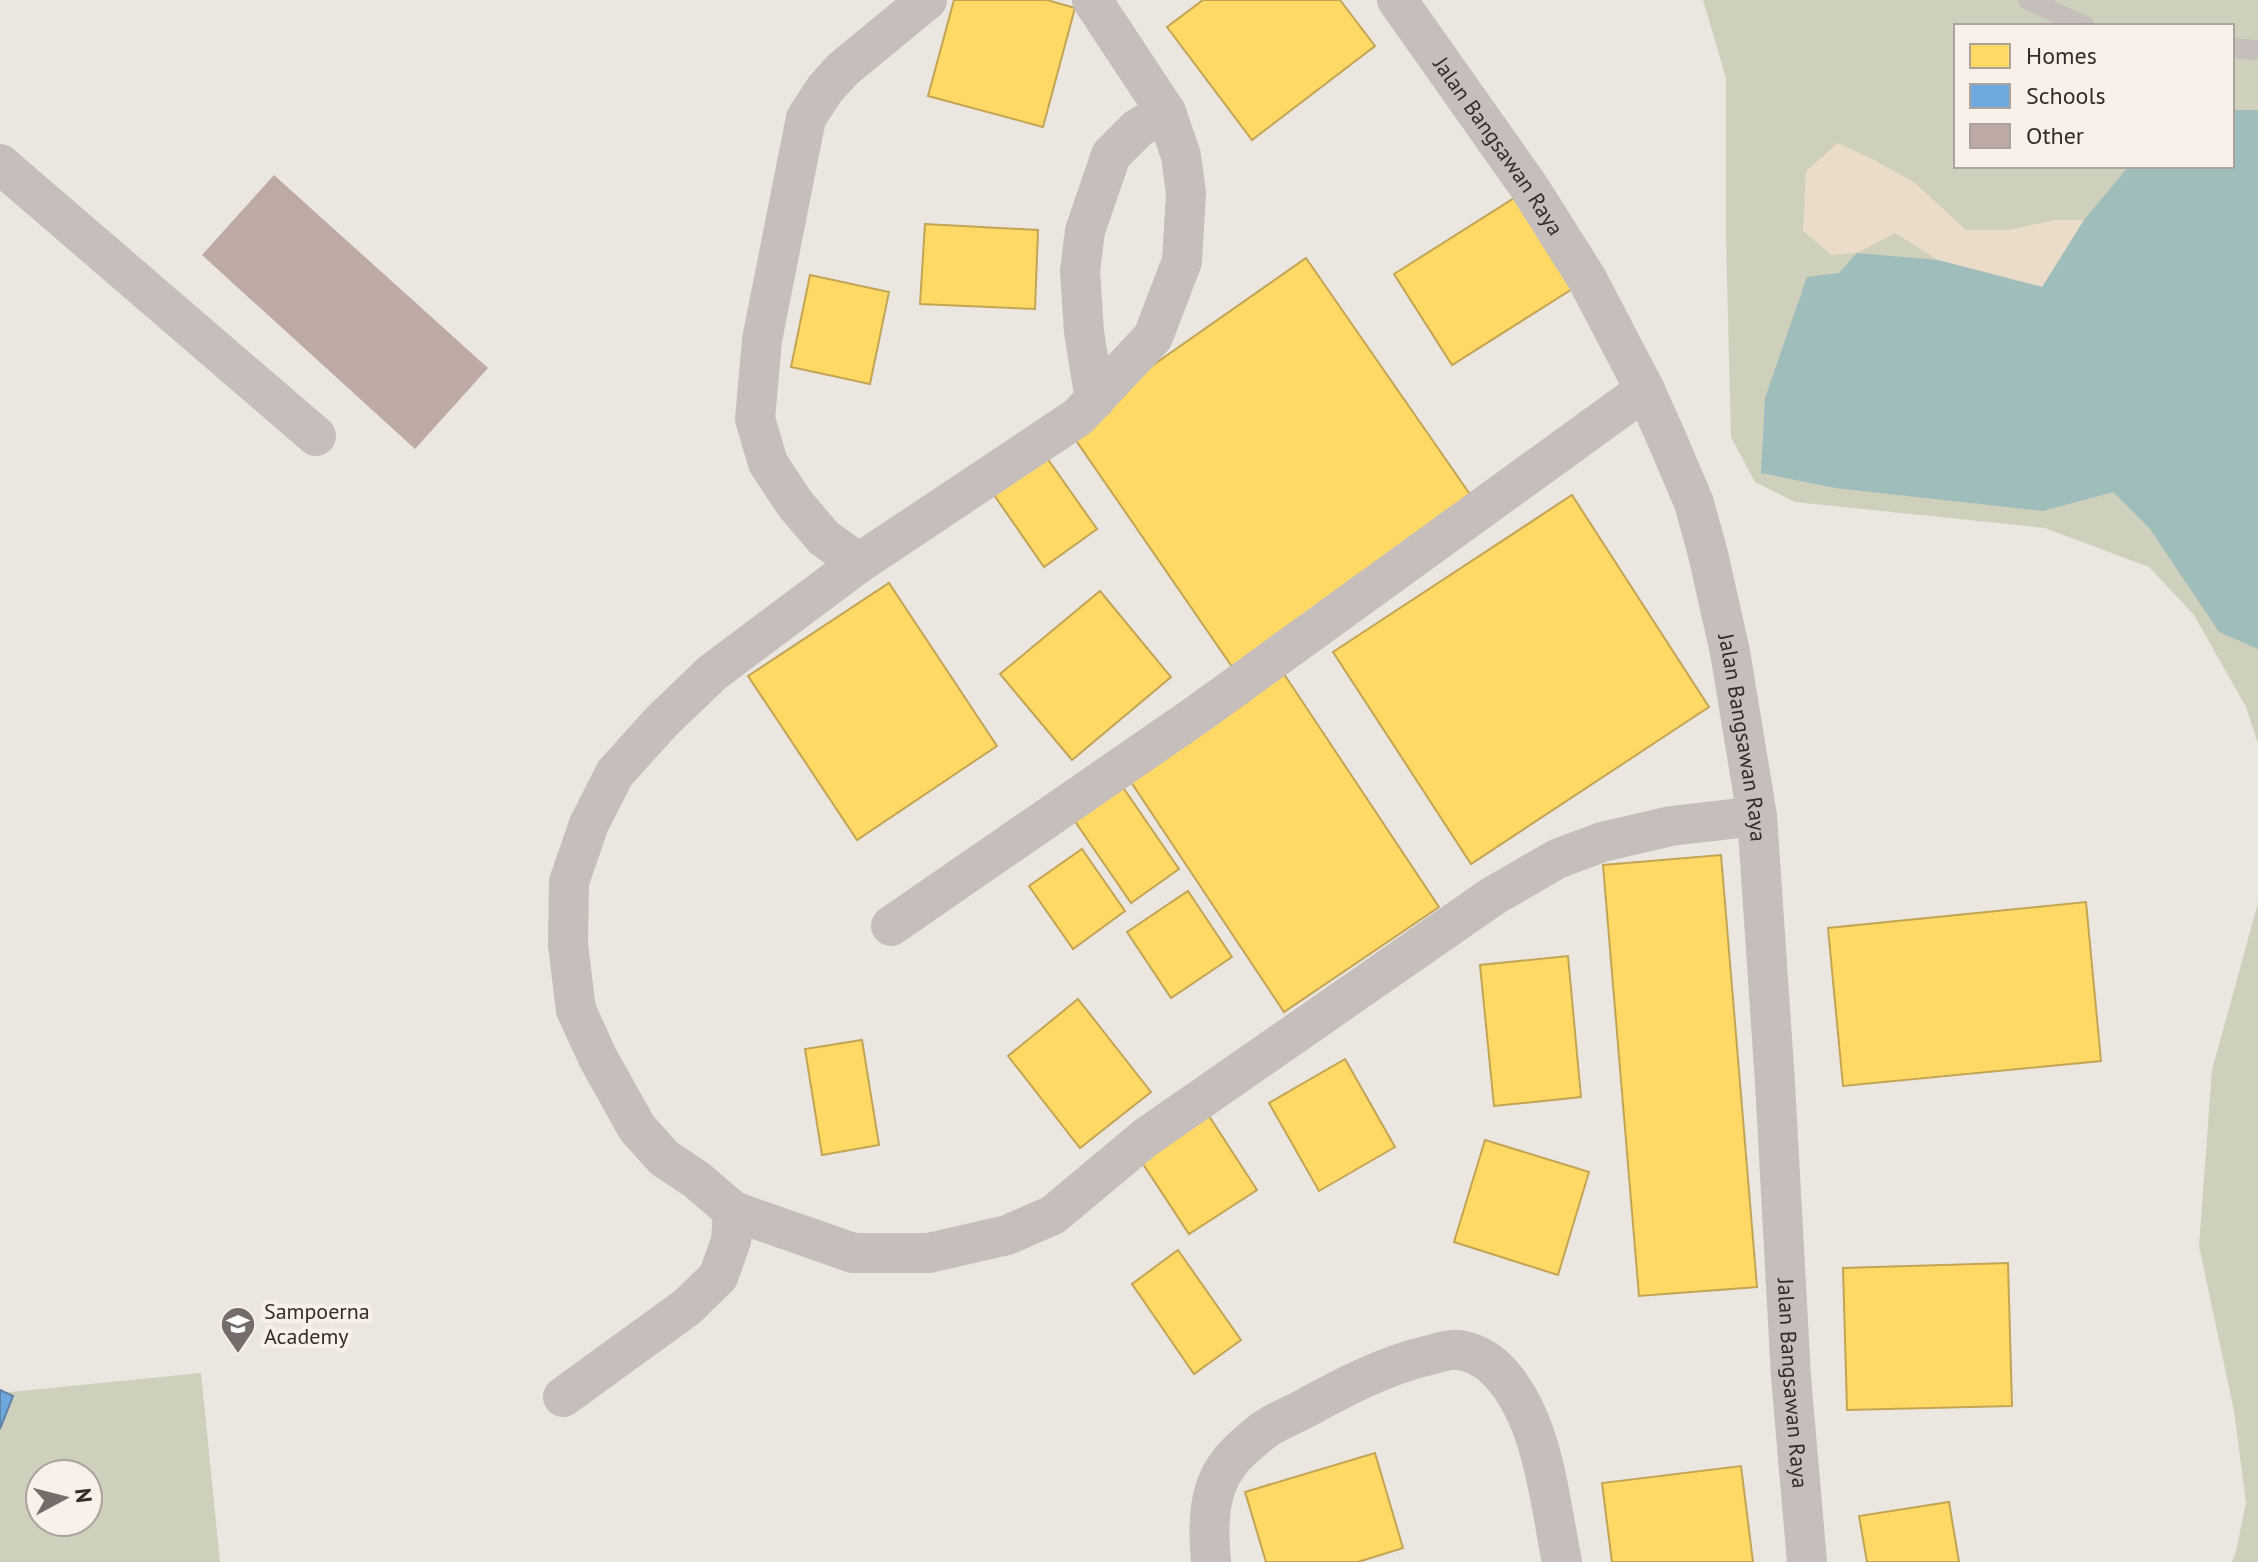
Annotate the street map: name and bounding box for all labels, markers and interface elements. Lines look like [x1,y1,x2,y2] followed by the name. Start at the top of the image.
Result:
[1954,24,2234,168] legend
[2026,40,2097,71] text: Homes
[1427,51,1570,240] street label: Jalan Bangsawan Raya
[2026,80,2106,111] text: Schools
[2026,120,2084,151] text: Other
[1712,630,1773,843] street label: Jalan Bangsawan Raya
[1772,1277,1815,1489] street label: Jalan Bangsawan Raya
[264,1297,370,1350] place label: Sampoerna Academy
[219,1305,257,1355] school or university icon: Sampoerna Academy
[24,1458,104,1538] north arrow
[69,1487,99,1504] text: N

